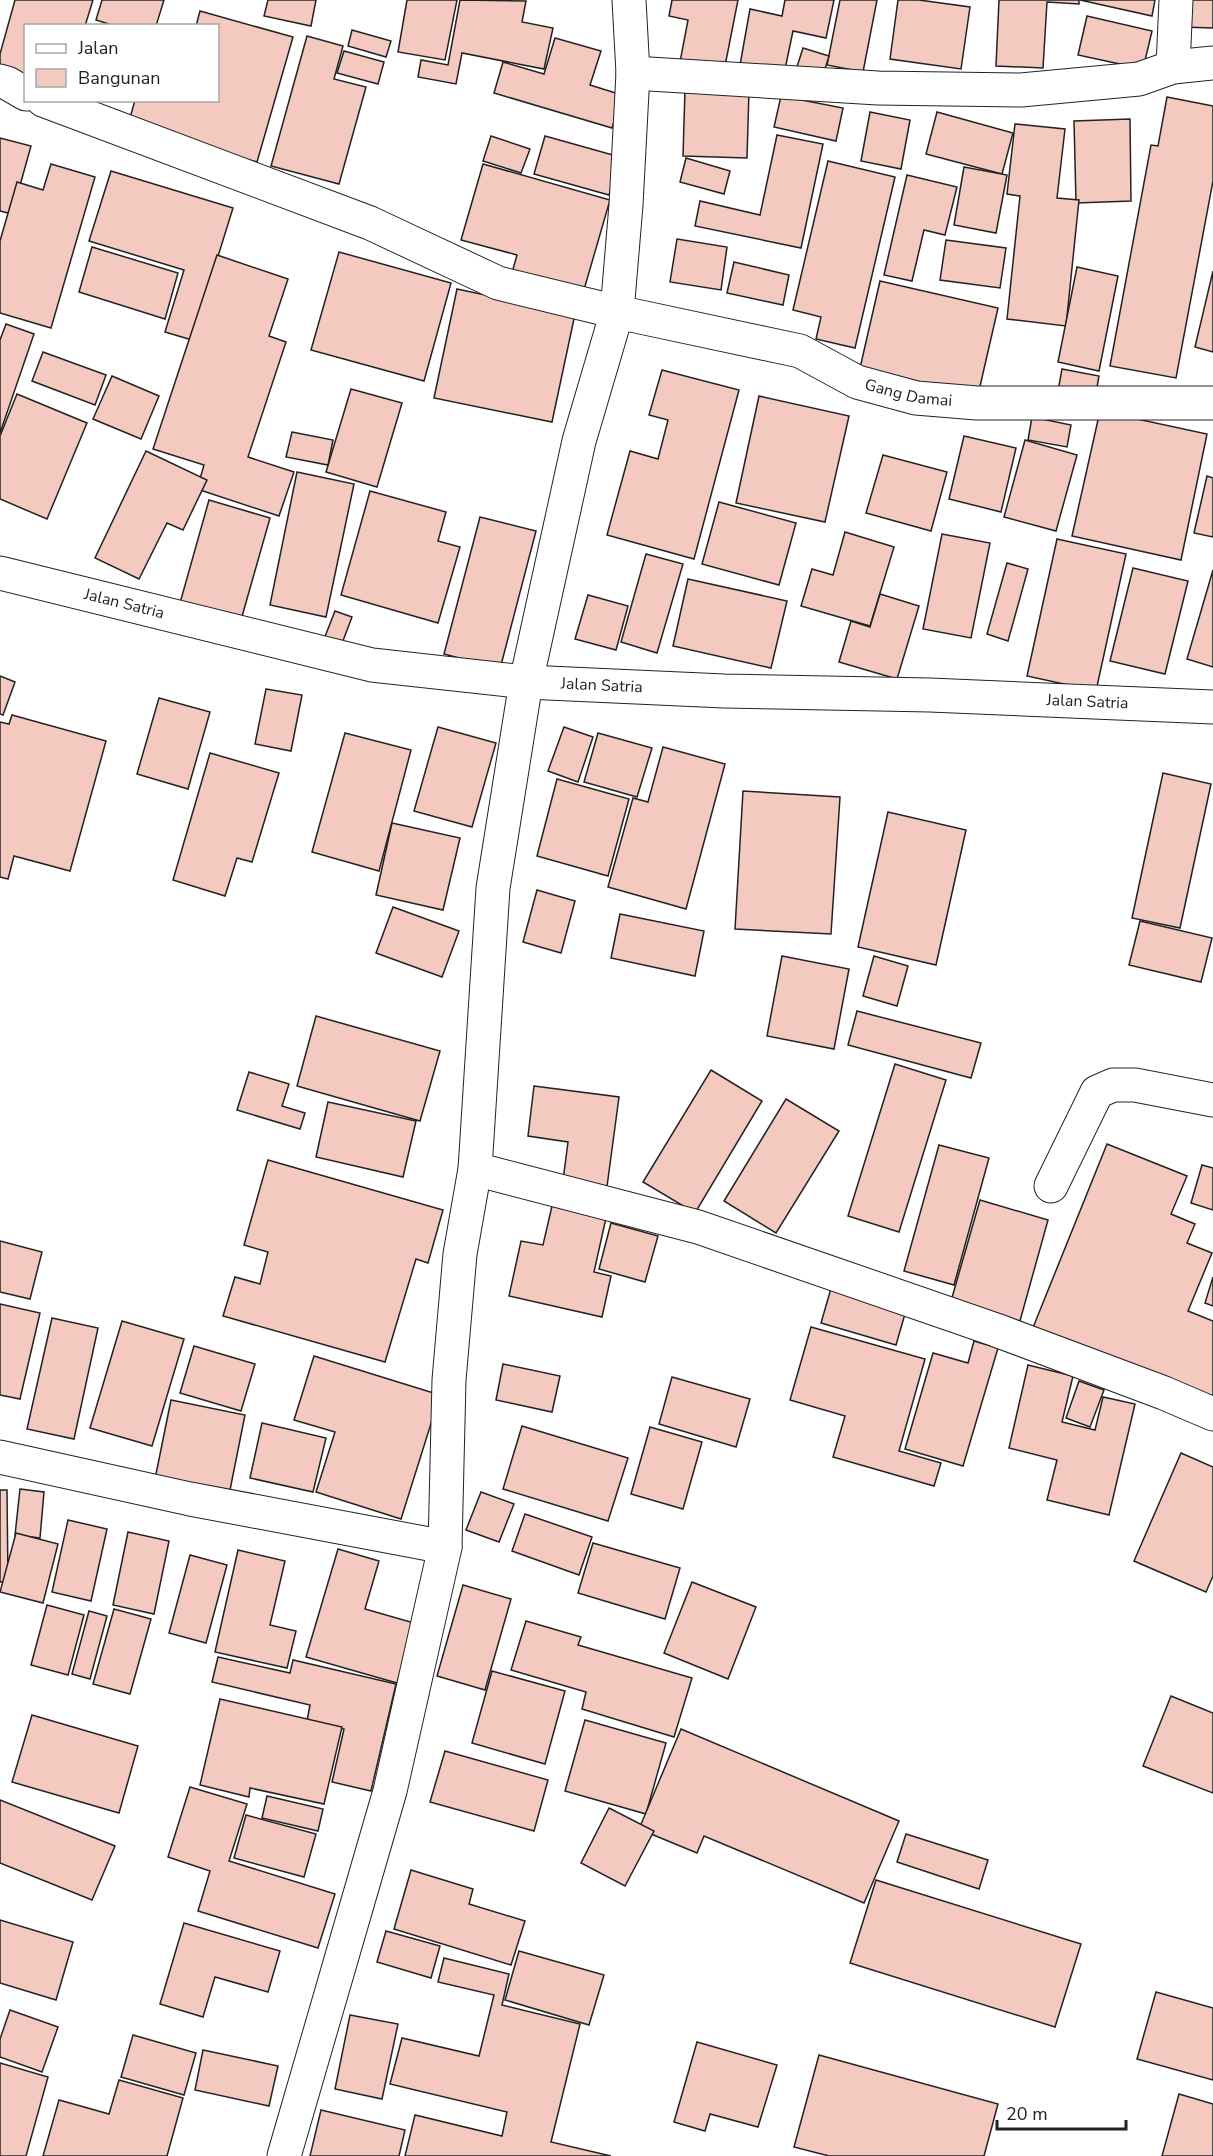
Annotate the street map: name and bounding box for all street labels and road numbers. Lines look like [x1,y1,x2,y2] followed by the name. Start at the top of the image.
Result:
[862,374,953,412] street label: Gang Damai
[81,583,167,624] street label: Jalan Satria
[559,673,643,698] street label: Jalan Satria
[1045,689,1129,714] street label: Jalan Satria

